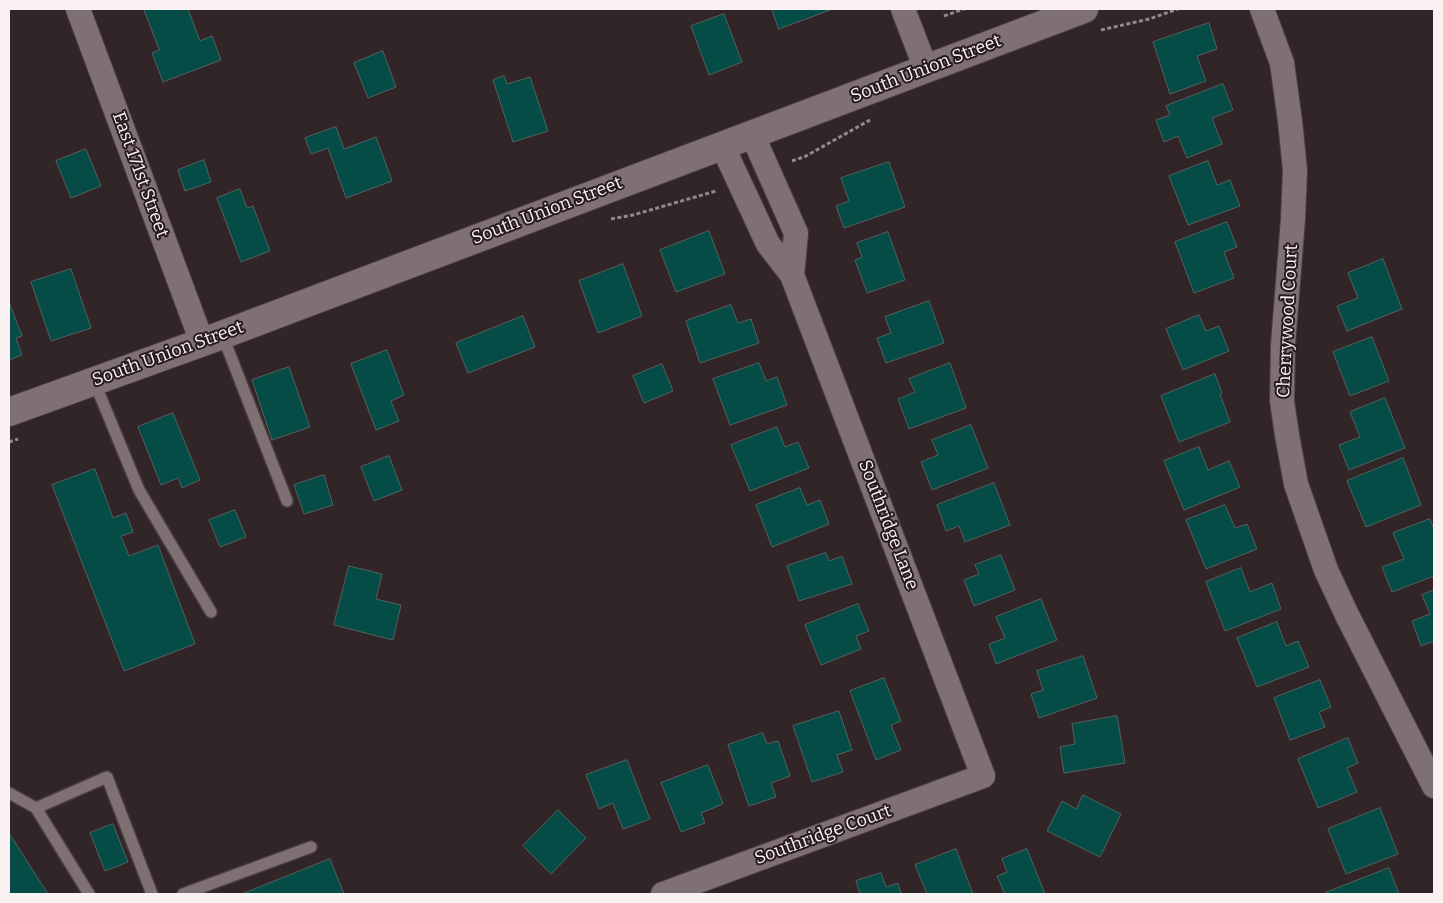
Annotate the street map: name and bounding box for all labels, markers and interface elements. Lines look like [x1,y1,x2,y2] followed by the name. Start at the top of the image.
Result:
[848,30,1004,108] street label: South Union Street
[107,109,173,241] street label: East 171st Street
[469,172,625,250] street label: South Union Street
[1273,244,1303,398] street label: Cherrywood Court
[89,317,247,391] street label: South Union Street
[853,457,923,593] street label: Southridge Lane
[752,800,894,870] street label: Southridge Court

